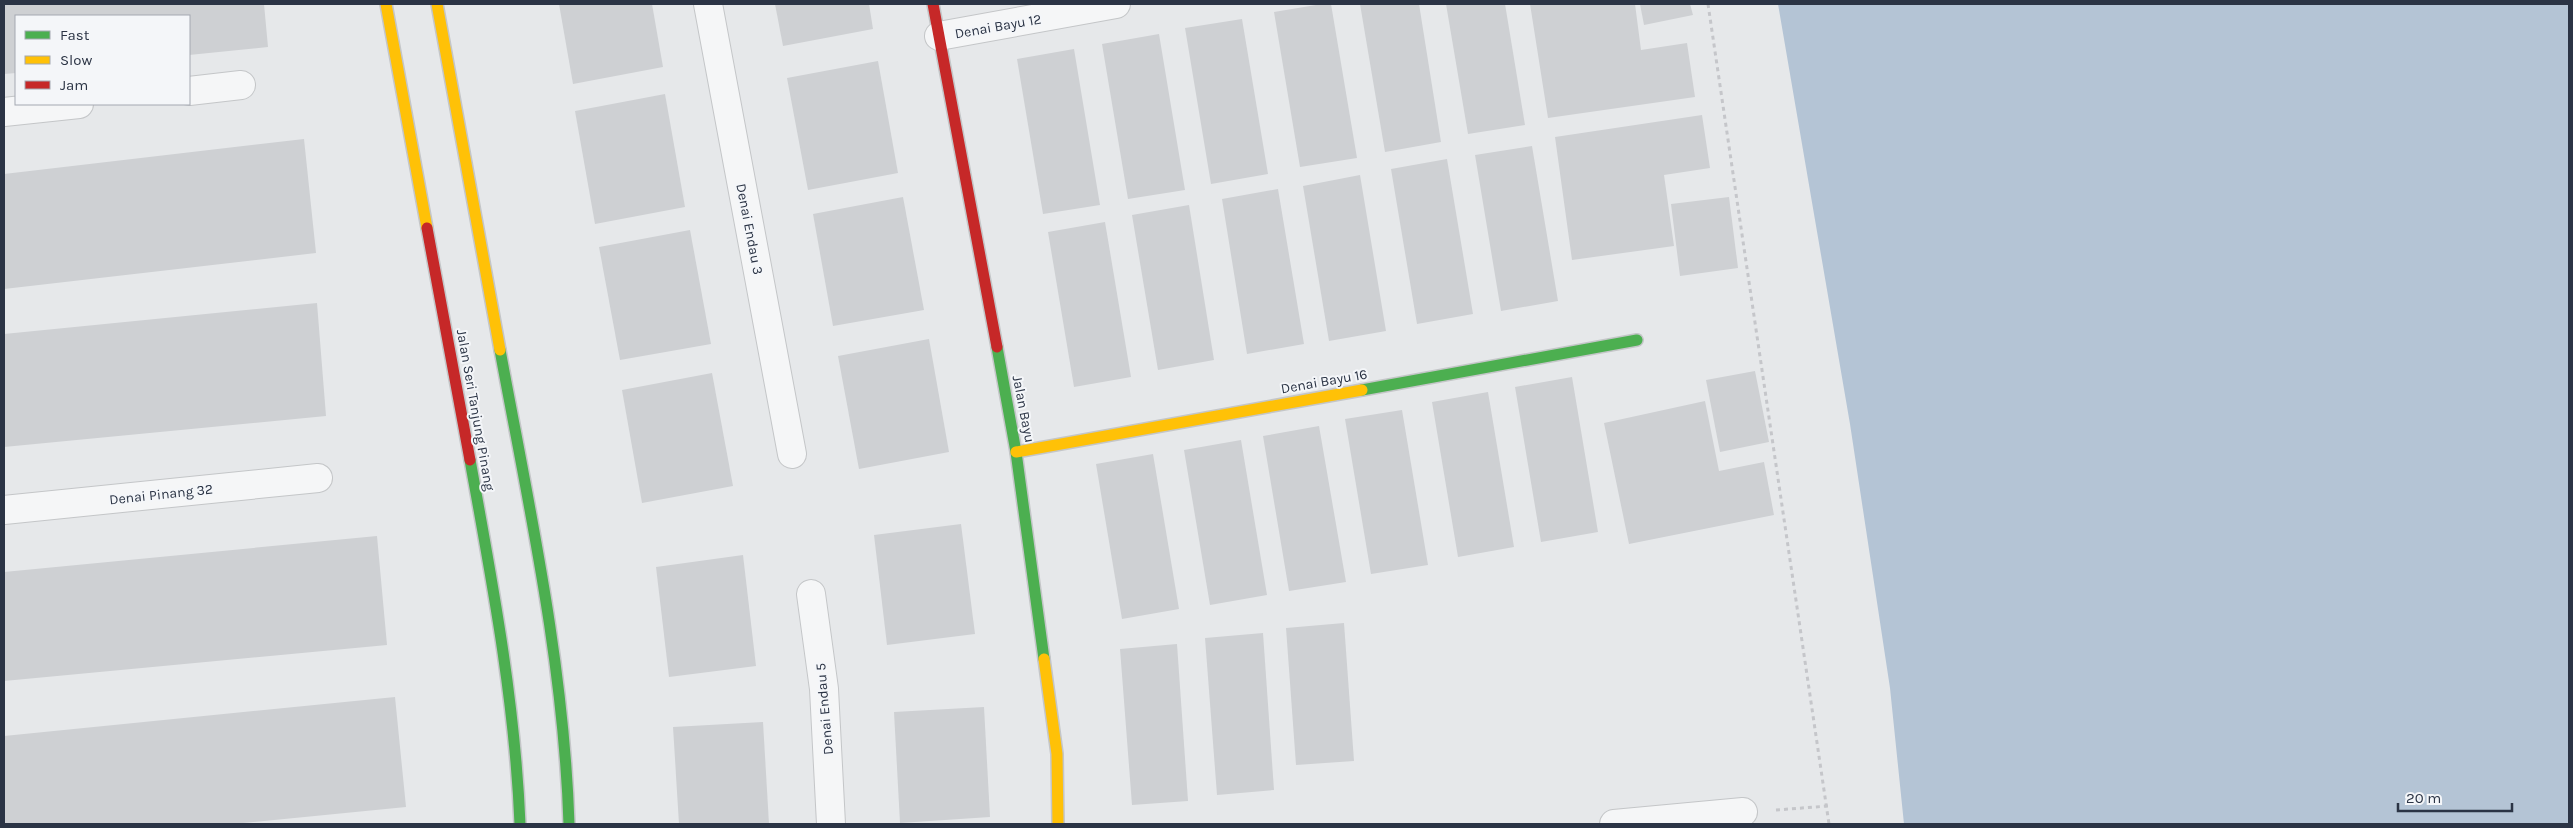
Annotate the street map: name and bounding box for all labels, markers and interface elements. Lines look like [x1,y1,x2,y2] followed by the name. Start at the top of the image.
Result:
[953,11,1043,42] street label: Denai Bayu 12
[15,15,190,105] legend
[60,26,90,44] text: Fast
[60,51,92,69] text: Slow
[60,76,88,94] text: Jam
[732,182,767,276] street label: Denai Endau 3
[453,328,498,492] street label: Jalan Seri Tanjung Pinang
[1280,366,1369,397] street label: Denai Bayu 16
[1009,374,1038,444] street label: Jalan Bayu
[108,481,214,508] street label: Denai Pinang 32
[812,662,837,756] street label: Denai Endau 5
[2398,780,2512,812] scale bar
[2406,789,2441,807] text: 20 m

